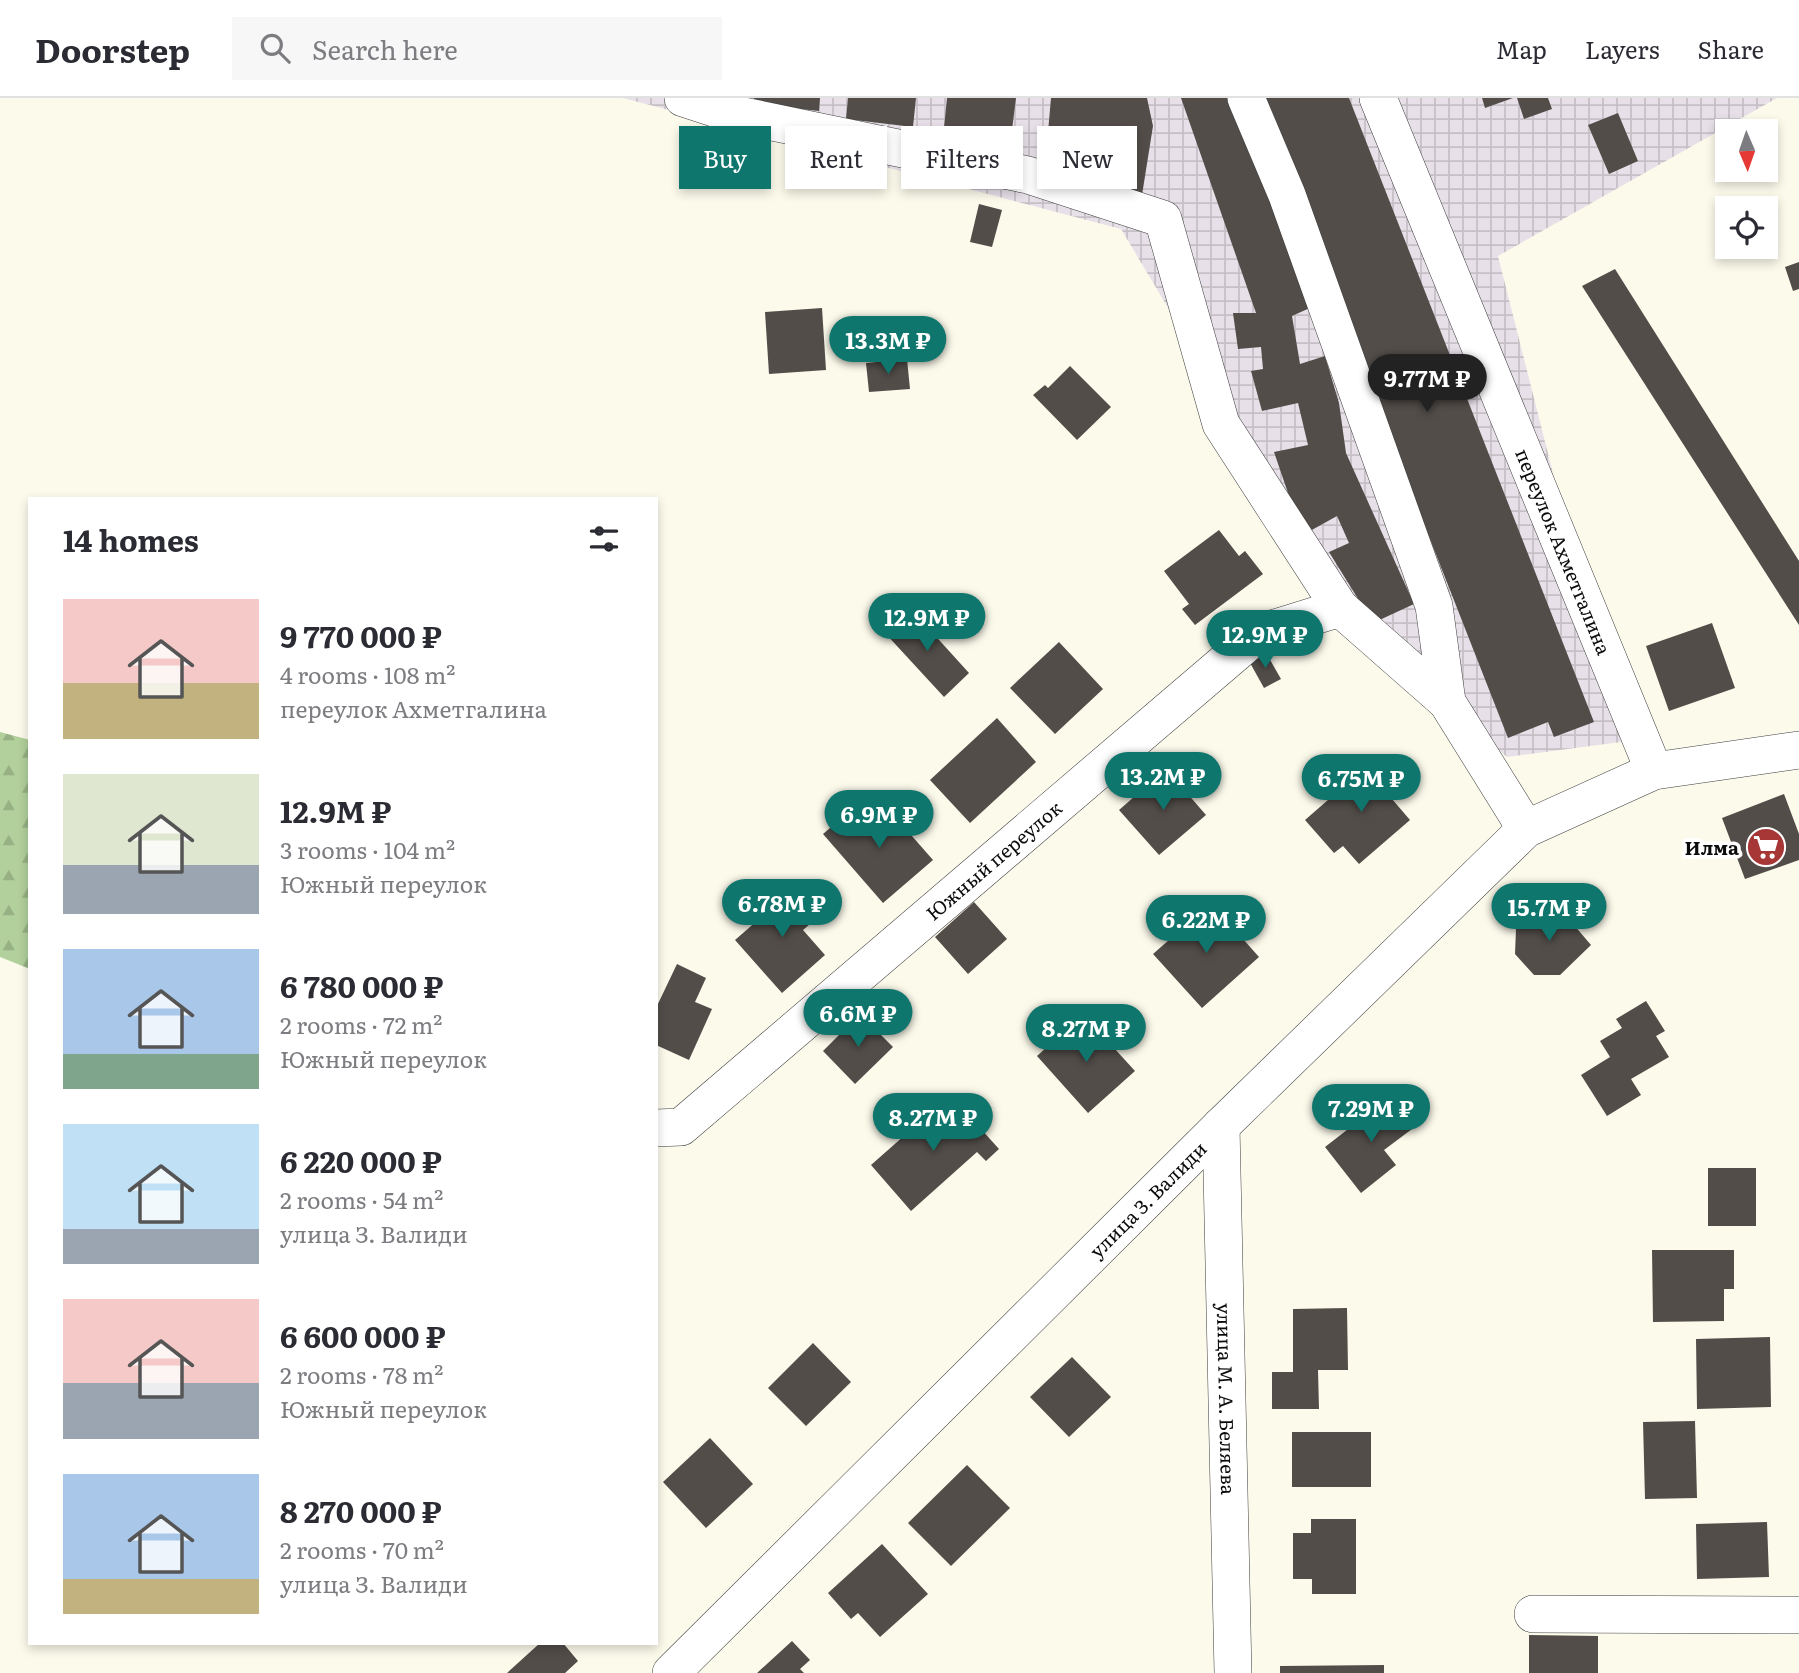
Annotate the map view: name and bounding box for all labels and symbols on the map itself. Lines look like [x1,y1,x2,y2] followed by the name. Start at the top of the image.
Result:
[1715,119,1778,182] north arrow
[823,316,953,376] pin: 13.3M ₽
[1362,354,1492,414] pin: 9.77M ₽
[1509,444,1619,659] street label: переулок Ахметгалина
[862,594,992,653] pin: 12.9M ₽
[1200,610,1330,670] pin: 12.9M ₽
[1098,752,1228,812] pin: 13.2M ₽
[1296,754,1426,814] pin: 6.75M ₽
[822,790,936,850] pin: 6.9M ₽
[919,793,1068,926] street label: Южный переулок
[1745,826,1787,868] supermarket icon: Илма
[1685,833,1739,861] place label: Илма
[717,880,847,939] pin: 6.78M ₽
[1484,884,1614,943] pin: 15.7M ₽
[1141,896,1271,955] pin: 6.22M ₽
[801,990,915,1049] pin: 6.6M ₽
[1021,1004,1151,1064] pin: 8.27M ₽
[1306,1084,1436,1144] pin: 7.29M ₽
[868,1094,998,1153] pin: 8.27M ₽
[1083,1134,1212,1264] street label: улица З. Валиди
[1211,1303,1243,1496] street label: улица М. А. Беляева

